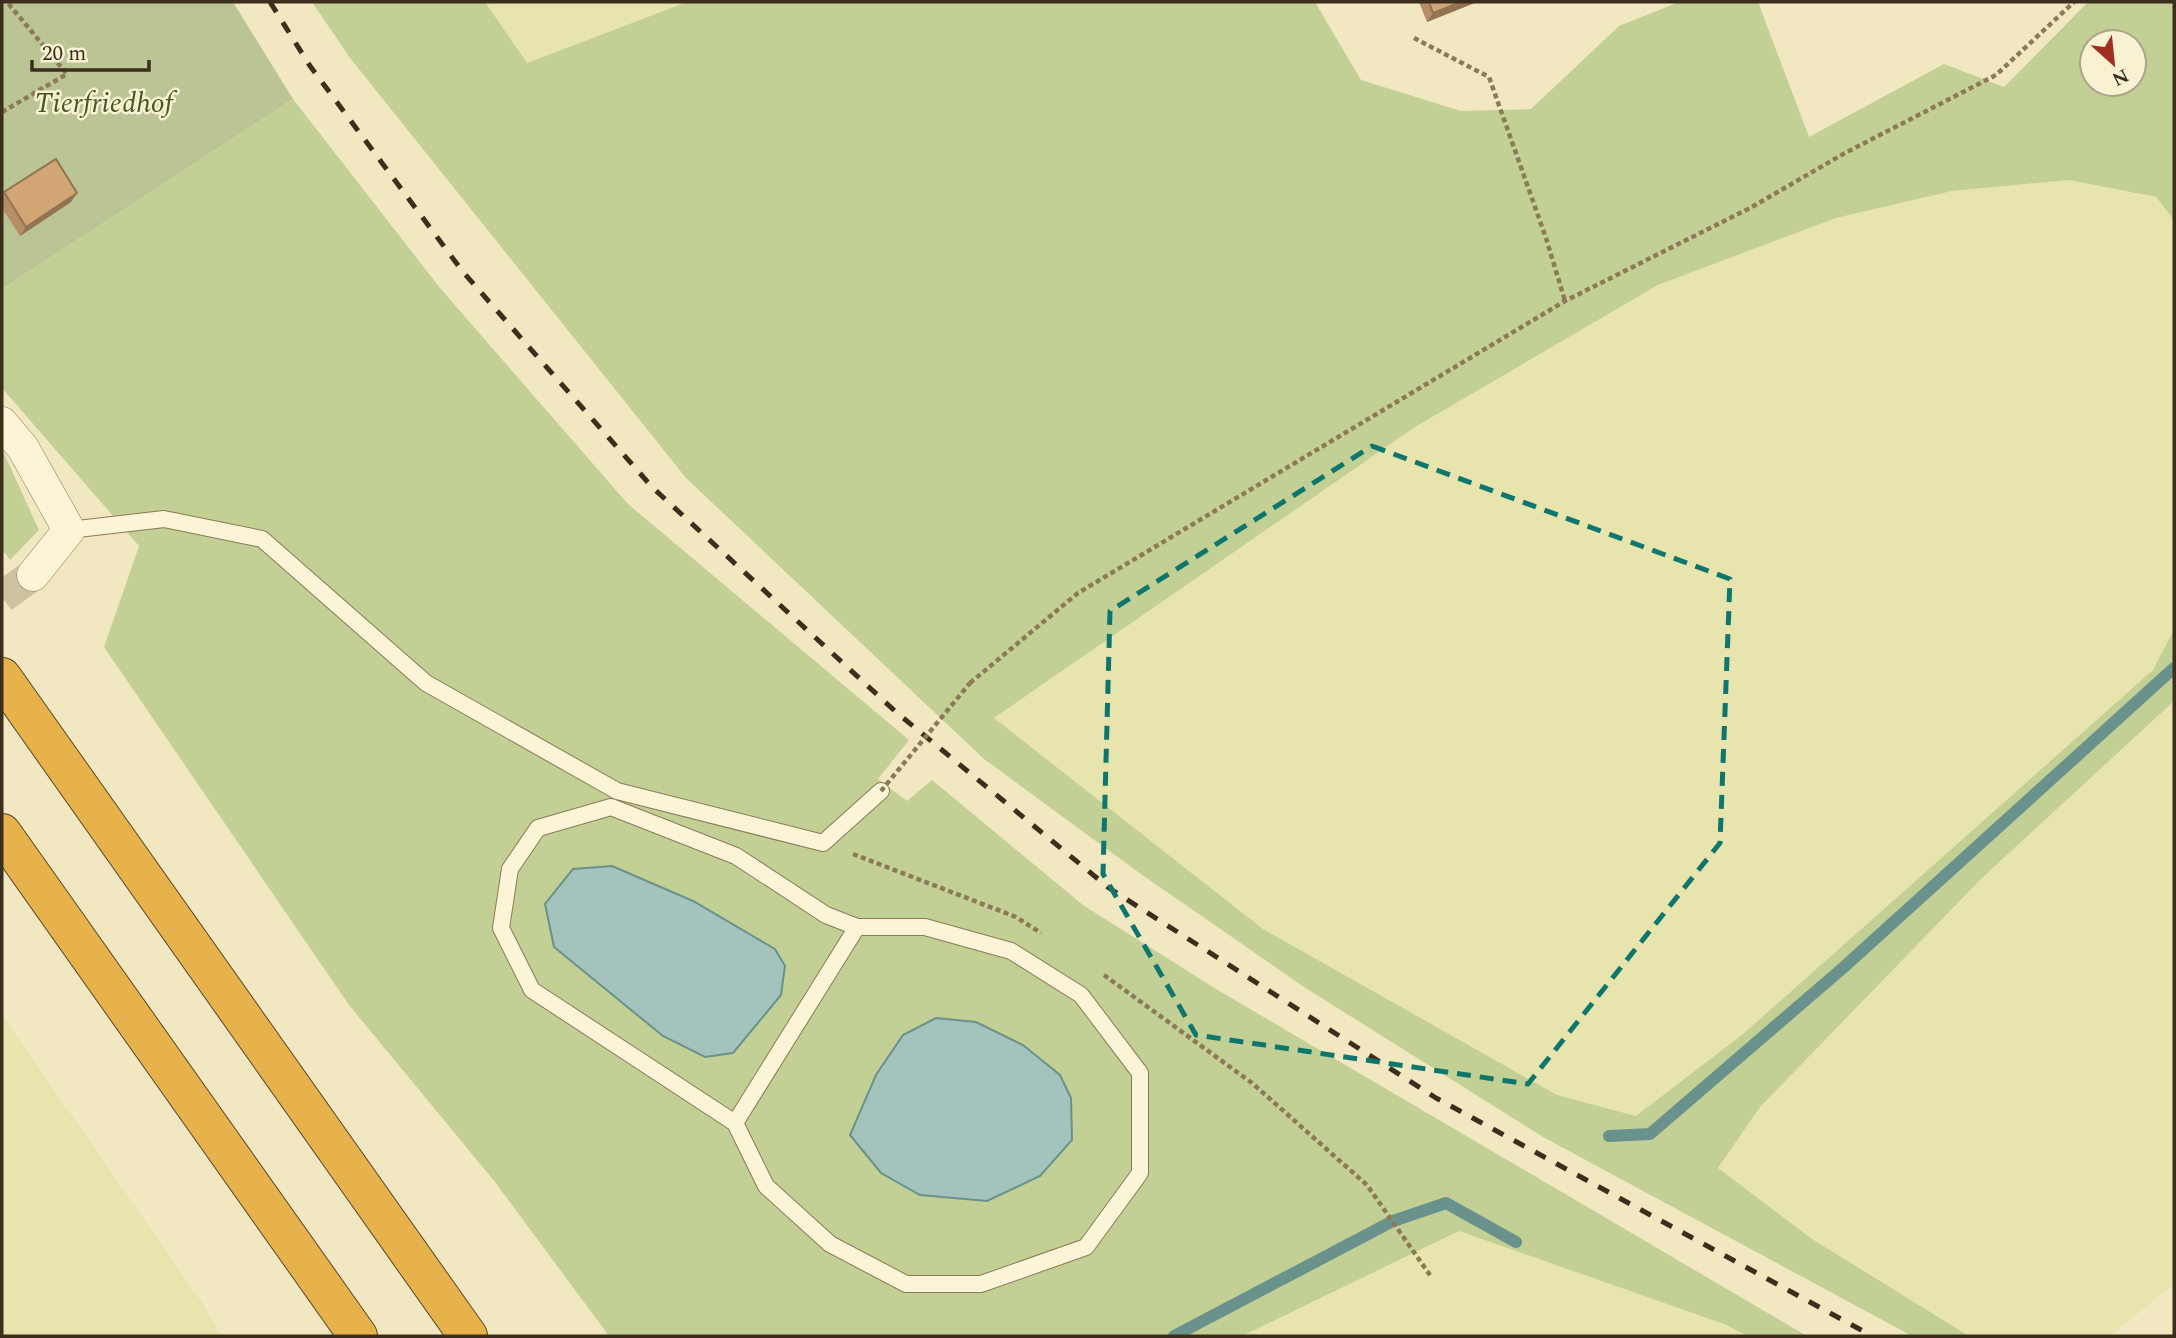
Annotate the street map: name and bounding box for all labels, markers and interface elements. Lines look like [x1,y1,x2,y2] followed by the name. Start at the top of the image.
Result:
[32,28,149,72] scale bar
[2078,28,2148,98] north arrow
[42,38,86,70] text: 20 m
[2107,60,2134,93] text: N
[34,82,178,125] park label: Tierfriedhof

